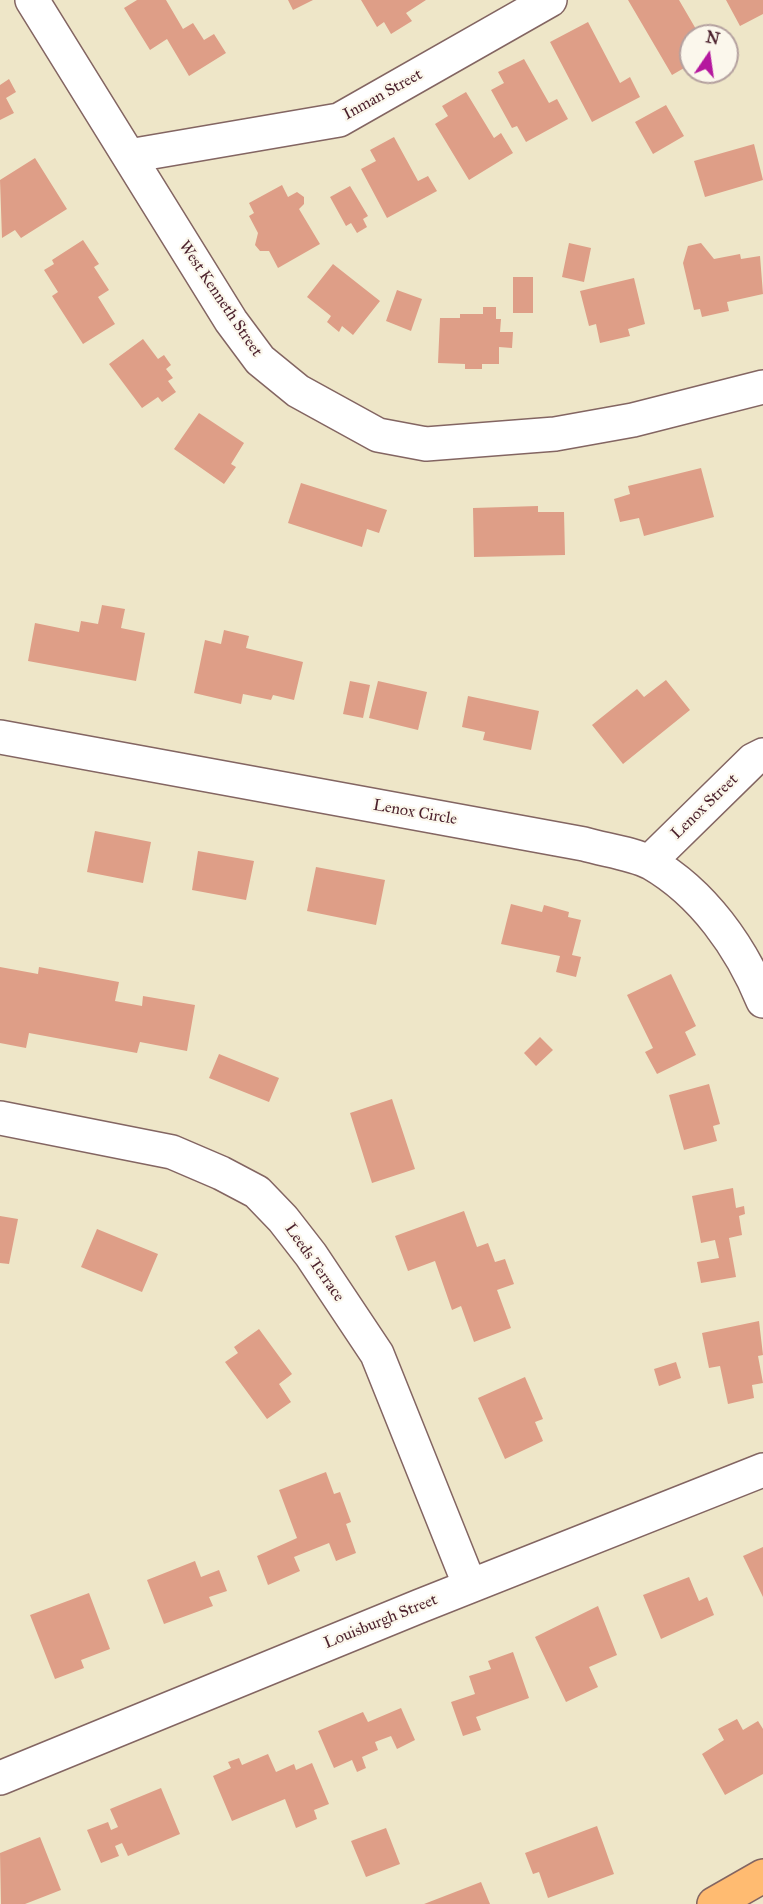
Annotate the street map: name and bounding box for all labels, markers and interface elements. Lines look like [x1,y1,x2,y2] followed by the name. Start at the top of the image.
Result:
[679,24,739,84] north arrow
[704,27,721,49] text: N
[340,65,426,125] street label: Inman Street
[174,237,266,361] street label: West Kenneth Street
[668,770,742,844] street label: Lenox Street
[372,796,458,830] street label: Lenox Circle
[280,1220,348,1306] street label: Leeds Terrace
[322,1591,440,1653] street label: Louisburgh Street

